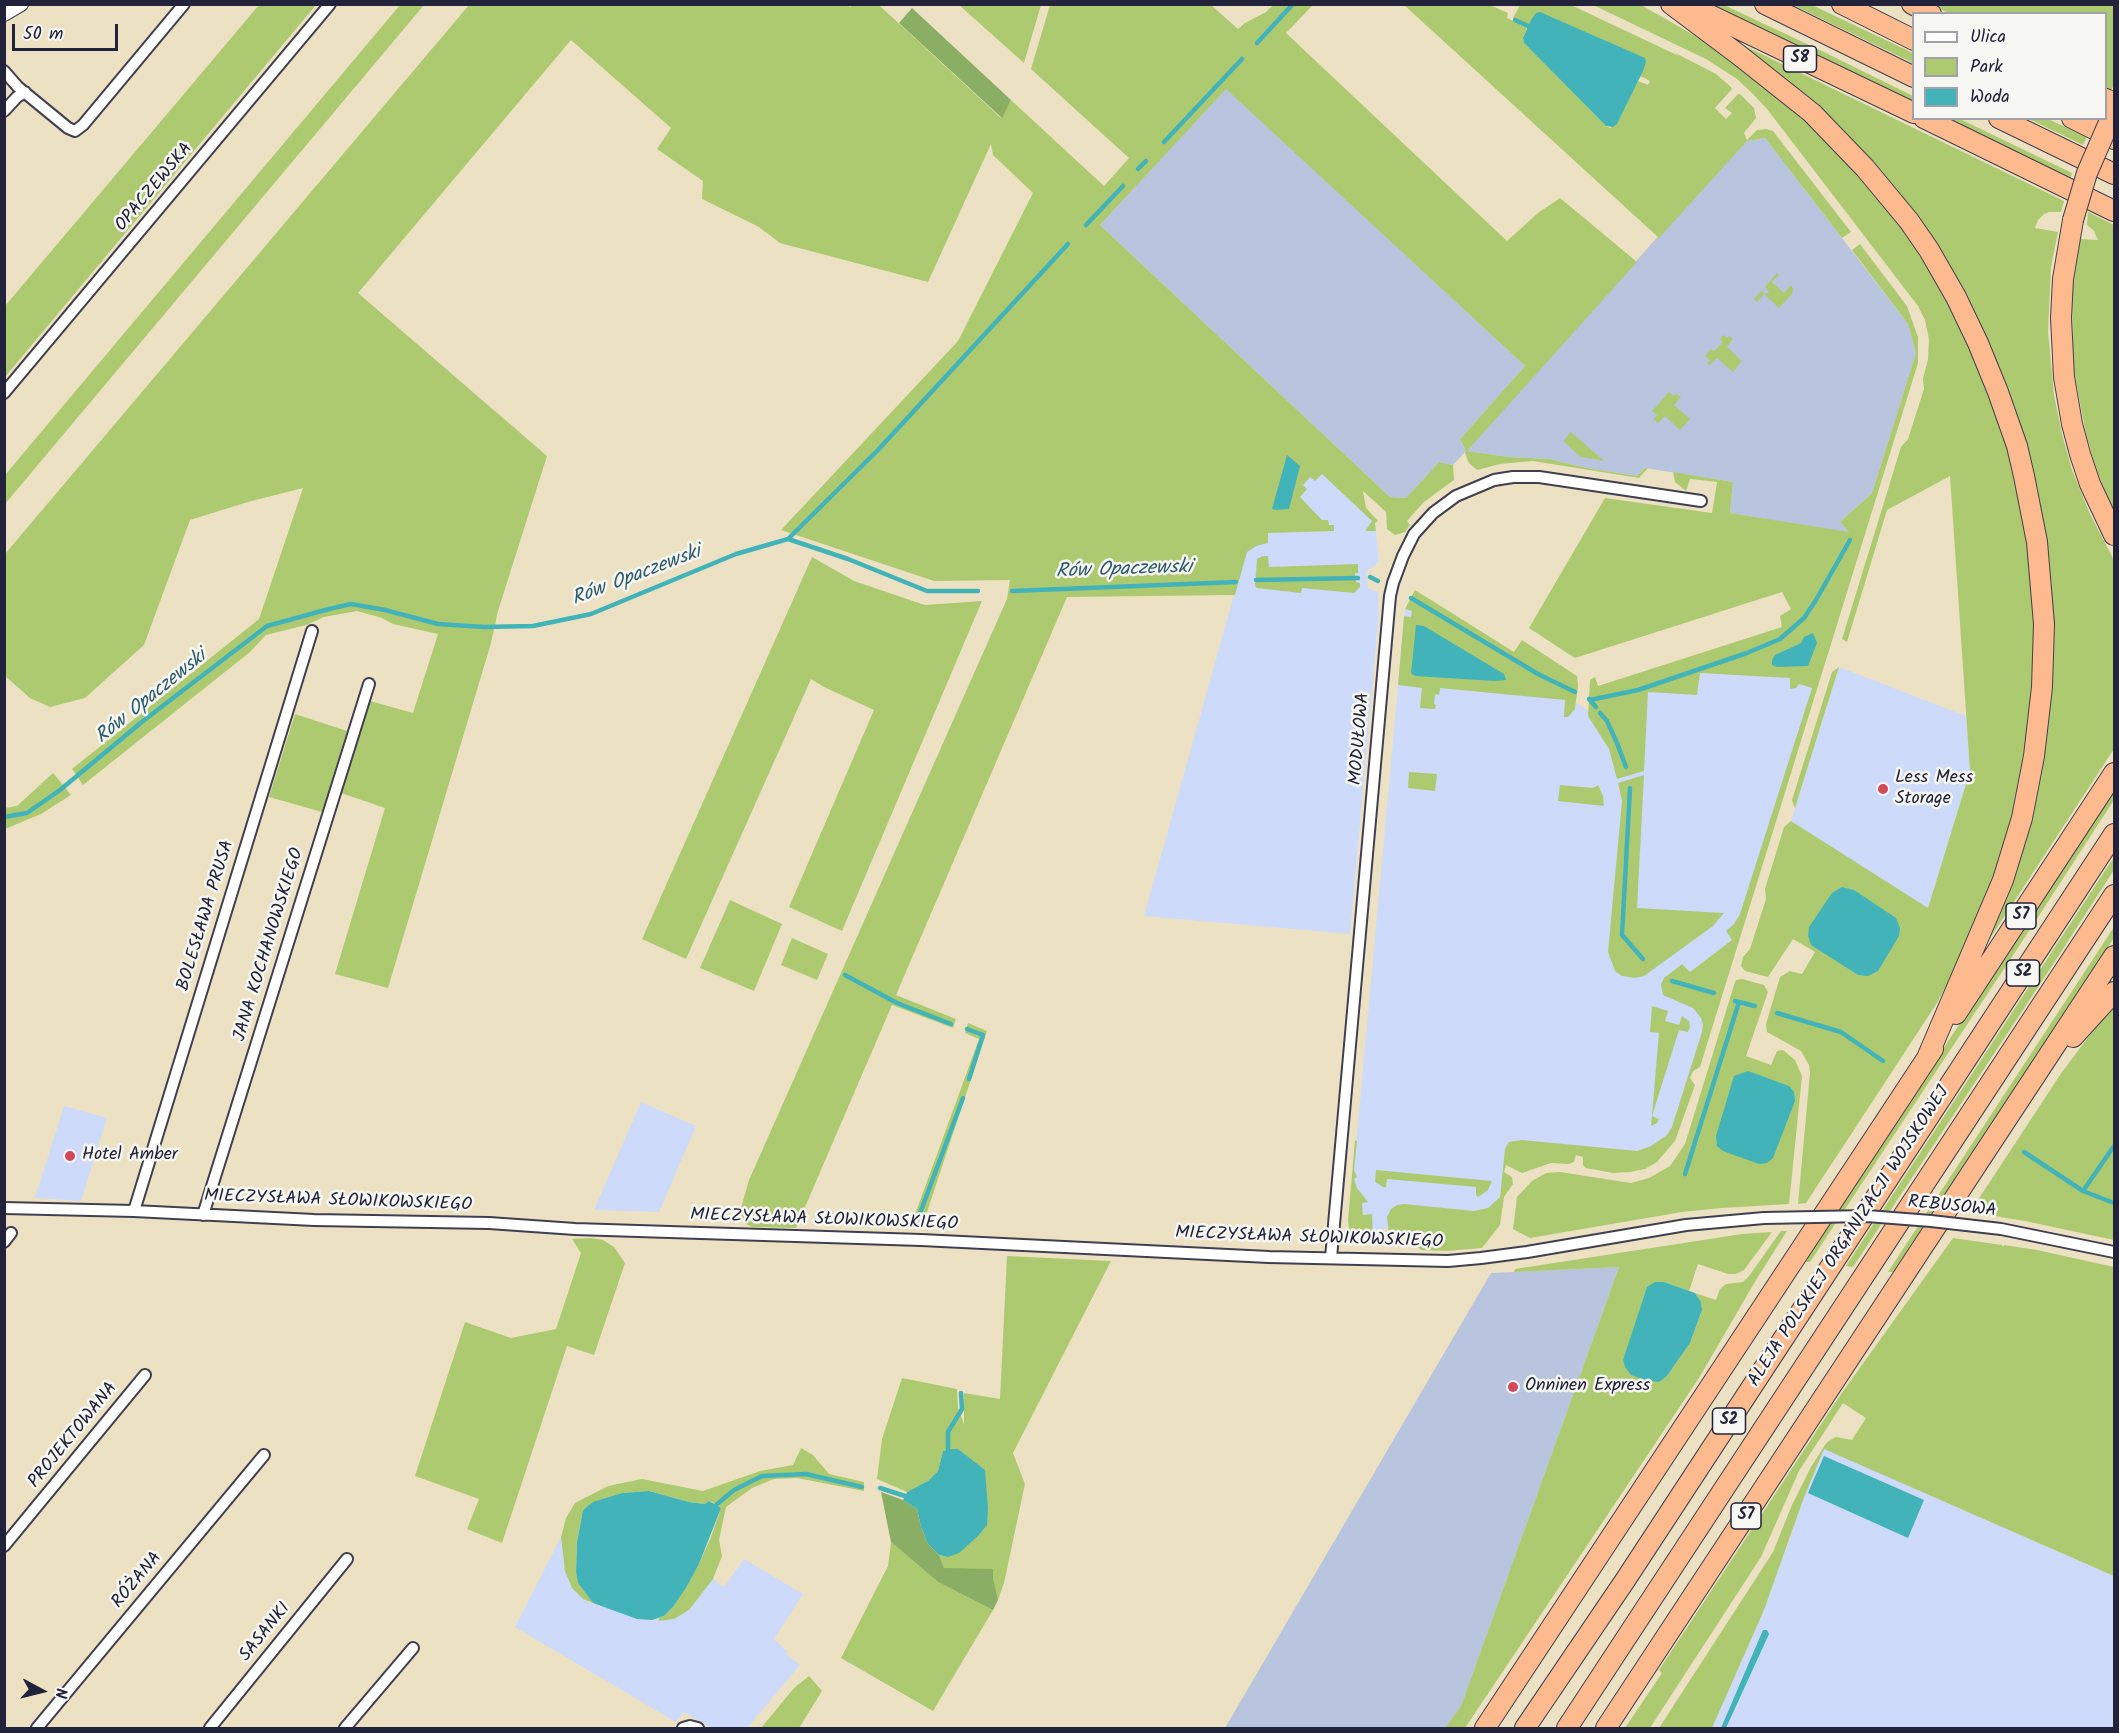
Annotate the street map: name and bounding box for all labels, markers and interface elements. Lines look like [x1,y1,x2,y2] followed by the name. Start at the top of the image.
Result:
[15,12,122,50] scale bar
[1912,12,2107,120] legend
[23,20,63,49] text: 50 m
[1970,23,2006,52] text: Ulica
[1784,46,1816,72] road number: S8
[1970,53,2003,82] text: Park
[1970,83,2010,112] text: Woda
[112,139,198,237] street label: OPACZEWSKA
[569,541,705,613] water label: Rów Opaczewski
[1056,557,1192,585] water label: Rów Opaczewski
[92,646,212,750] water label: Rów Opaczewski
[1346,692,1376,786] street label: MODUŁOWA
[1895,768,1973,810] place label: Less Mess Storage
[1876,782,1890,796] marker: Less Mess Storage
[174,838,240,994] street label: BOLESŁAWA PRUSA
[230,846,310,1044] street label: JANA KOCHANOWSKIEGO
[2006,903,2036,929] road number: S7
[2006,960,2040,986] road number: S2
[1745,1083,1955,1391] street label: ALEJA POLSKIEJ ORGANIZACJI WOJSKOWEJ
[82,1145,178,1167] place label: Hotel Amber
[63,1149,77,1163] marker: Hotel Amber
[204,1187,472,1217] street label: MIECZYSŁAWA SŁOWIKOWSKIEGO
[1907,1193,1997,1223] street label: REBUSOWA
[690,1206,958,1236] street label: MIECZYSŁAWA SŁOWIKOWSKIEGO
[1175,1224,1443,1254] street label: MIECZYSŁAWA SŁOWIKOWSKIEGO
[1525,1376,1650,1398] place label: Onninen Express
[25,1379,123,1493] street label: PROJEKTOWANA
[1506,1380,1520,1394] marker: Onninen Express
[1712,1408,1746,1434] road number: S2
[1731,1503,1761,1529] road number: S7
[108,1548,168,1614] street label: RÓŻANA
[236,1599,296,1667] street label: SASANKI
[12,1661,72,1721] north arrow
[47,1687,73,1700] text: N

